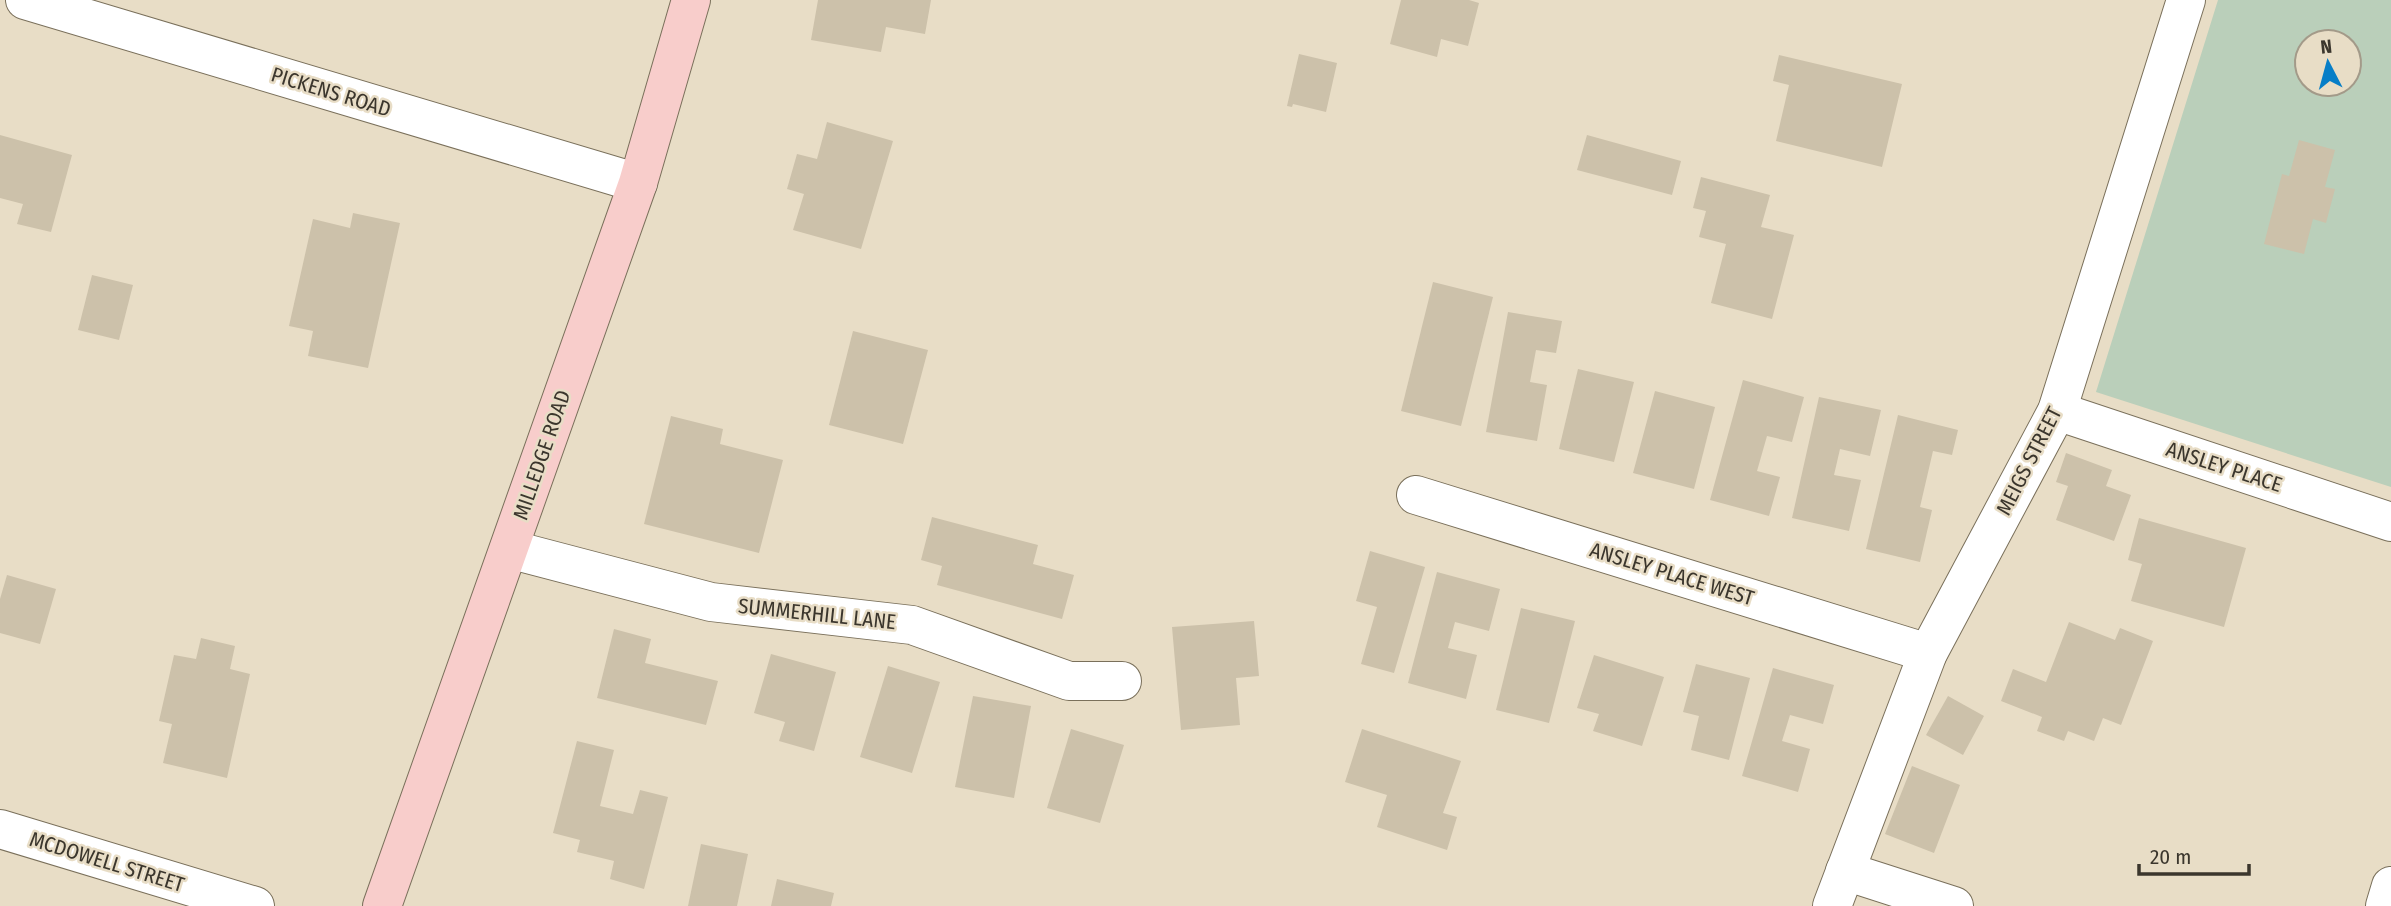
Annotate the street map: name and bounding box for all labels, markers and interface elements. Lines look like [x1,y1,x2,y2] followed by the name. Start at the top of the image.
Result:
[2293,28,2363,98] north arrow
[2319,35,2333,59] text: N
[268,61,394,123] street label: PICKENS ROAD
[508,387,576,523] street label: MILLEDGE ROAD
[1991,402,2068,520] street label: MEIGS STREET
[2163,436,2285,498] street label: ANSLEY PLACE
[1587,537,1757,611] street label: ANSLEY PLACE WEST
[737,593,897,635] street label: SUMMERHILL LANE
[26,826,188,898] street label: MCDOWELL STREET
[2139,832,2249,876] scale bar
[2150,844,2191,870] text: 20 m

